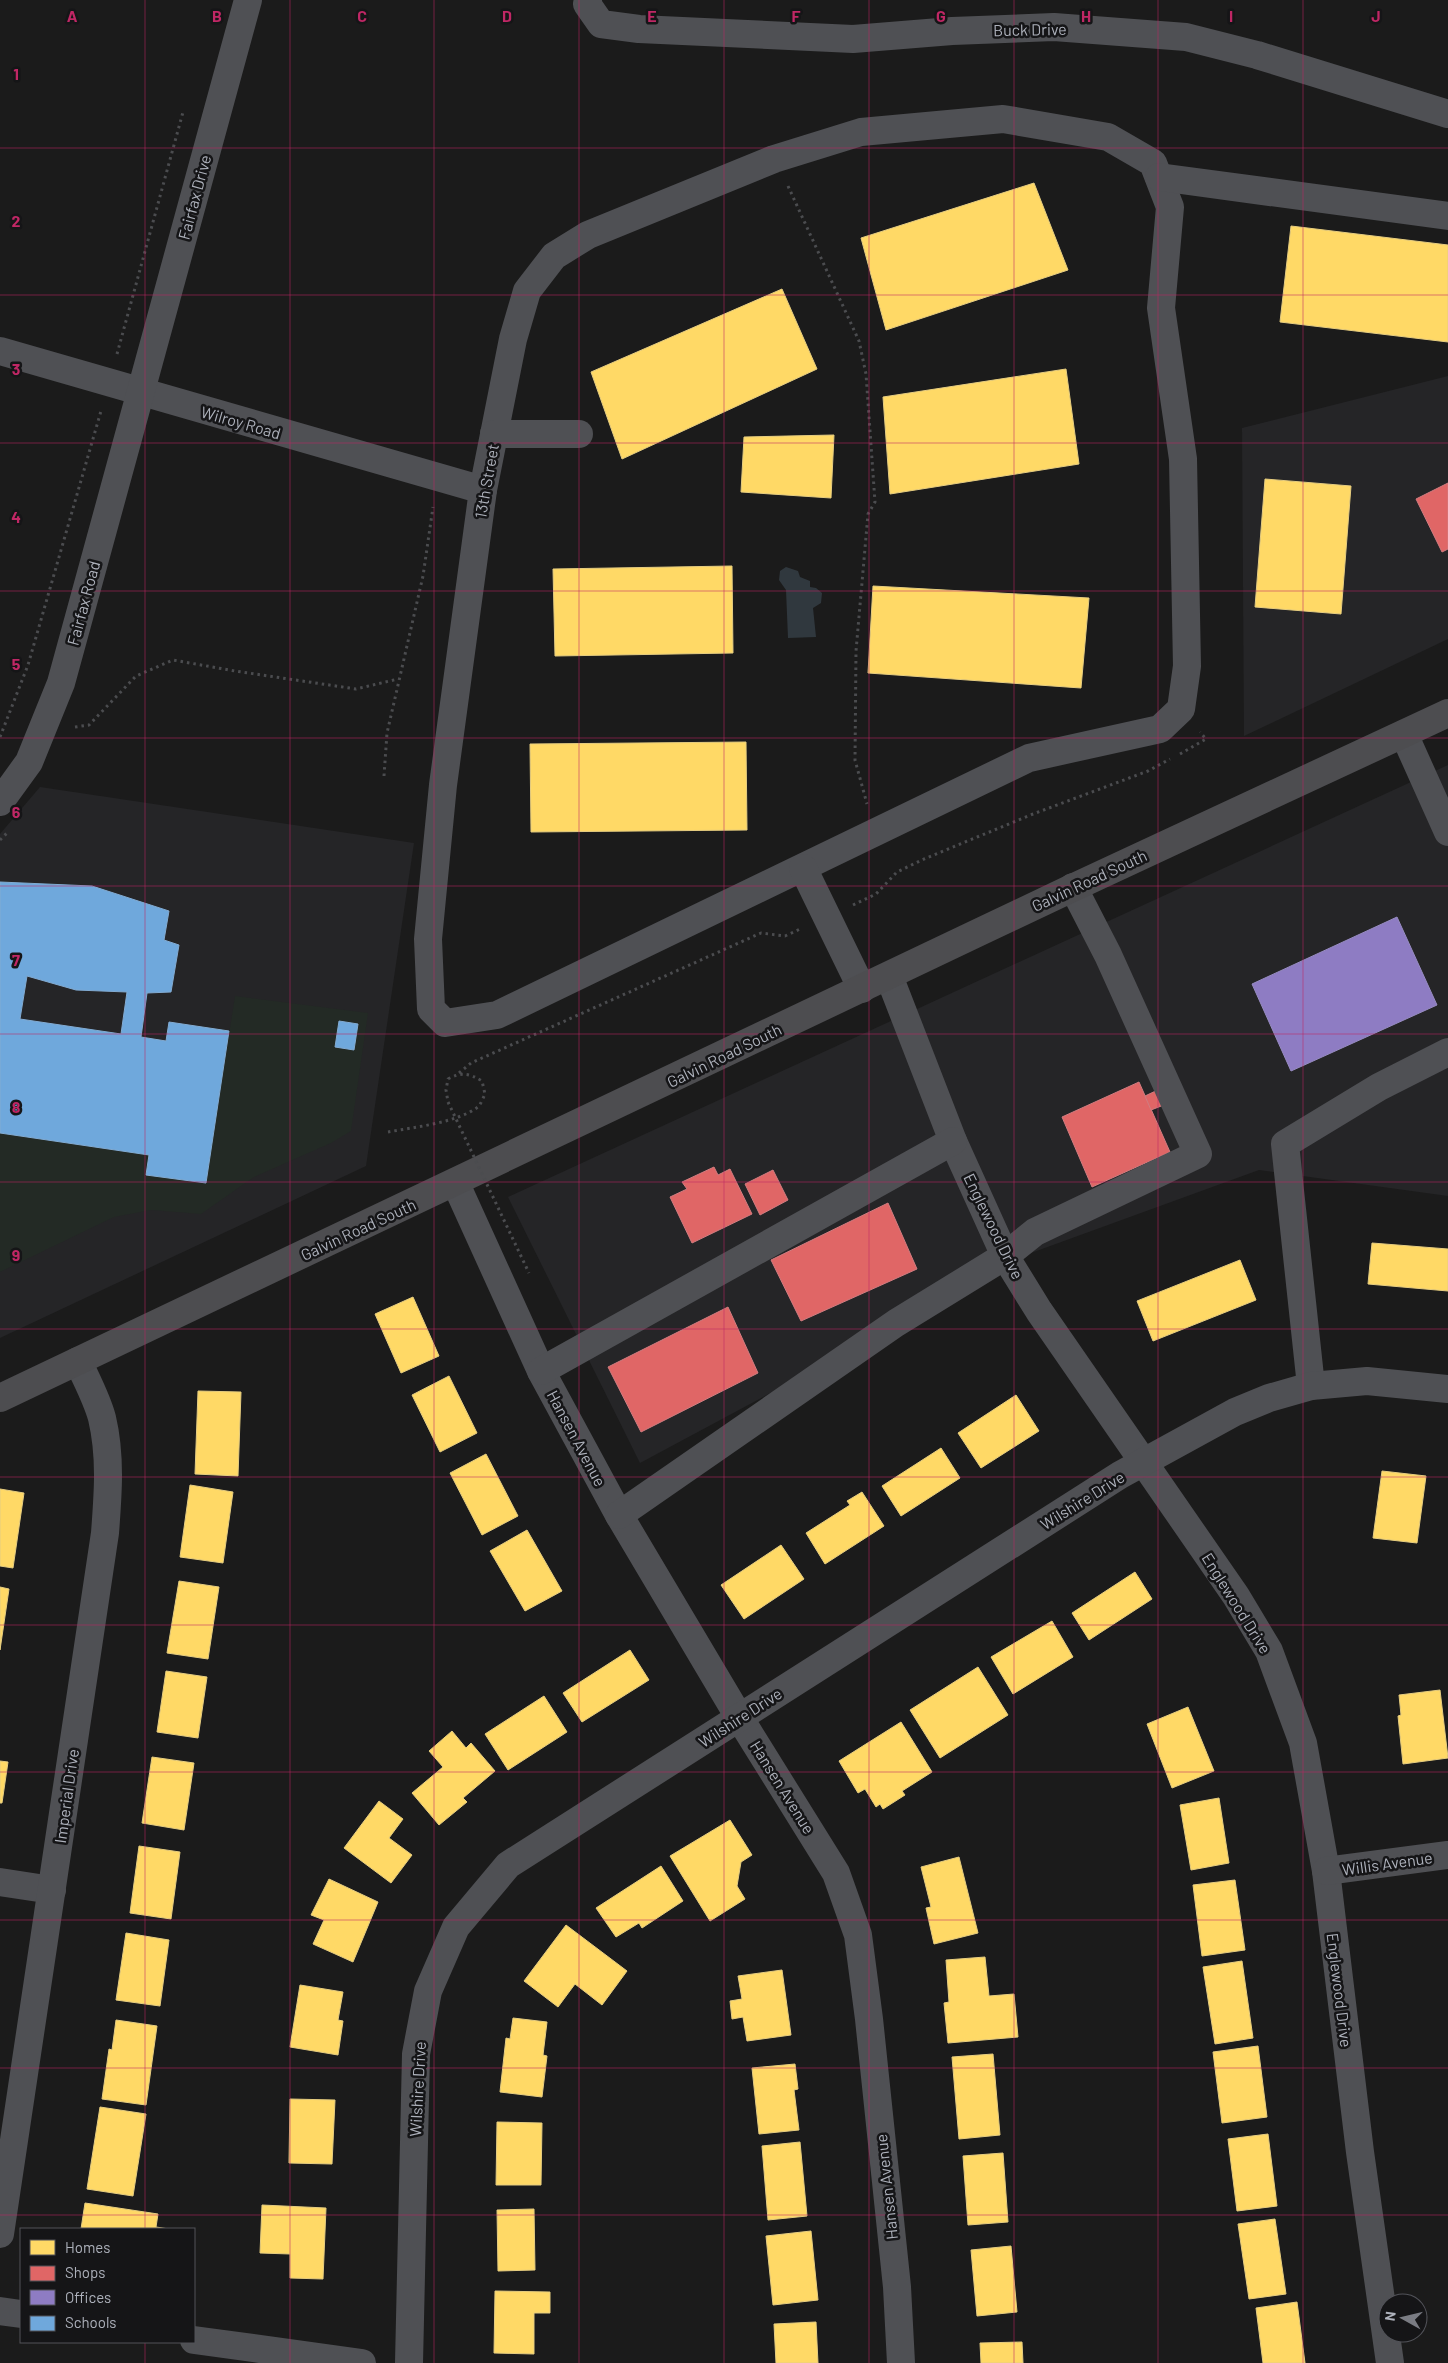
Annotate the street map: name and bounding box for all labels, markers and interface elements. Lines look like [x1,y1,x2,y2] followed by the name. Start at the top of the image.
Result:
[67,6,78,25] text: A
[212,6,222,25] text: B
[357,6,367,25] text: C
[502,6,512,25] text: D
[647,6,657,25] text: E
[792,6,801,25] text: F
[936,6,946,25] text: G
[1081,6,1091,25] text: H
[1229,6,1233,25] text: I
[1371,6,1381,25] text: J
[993,19,1067,39] street label: Buck Drive
[13,64,19,83] text: 1
[174,153,214,241] street label: Fairfax Drive
[12,211,21,230] text: 2
[12,359,20,378] text: 3
[199,402,283,442] street label: Wilroy Road
[470,442,502,520] street label: 13th Street
[11,507,21,526] text: 4
[63,559,103,647] street label: Fairfax Road
[12,654,21,673] text: 5
[12,802,21,821] text: 6
[1028,845,1150,915] street label: Galvin Road South
[12,950,20,969] text: 7
[664,1019,784,1091] street label: Galvin Road South
[12,1097,21,1116] text: 8
[960,1170,1028,1282] street label: Englewood Drive
[297,1194,419,1264] street label: Galvin Road South
[12,1245,20,1264] text: 9
[544,1387,610,1489] street label: Hansen Avenue
[1037,1467,1127,1533] street label: Wilshire Drive
[1198,1549,1276,1657] street label: Englewood Drive
[695,1683,785,1751] street label: Wilshire Drive
[747,1737,819,1837] street label: Hansen Avenue
[50,1748,82,1844] street label: Imperial Drive
[1340,1847,1434,1879] street label: Willis Avenue
[1324,1932,1356,2048] street label: Englewood Drive
[405,2041,429,2137] street label: Wilshire Drive
[871,2133,901,2241] street label: Hansen Avenue
[20,2228,195,2343] legend
[65,2238,110,2256] text: Homes
[65,2263,105,2281] text: Shops
[65,2288,111,2306] text: Offices
[1378,2293,1428,2343] north arrow
[1381,2310,1399,2322] text: N
[65,2313,117,2331] text: Schools

